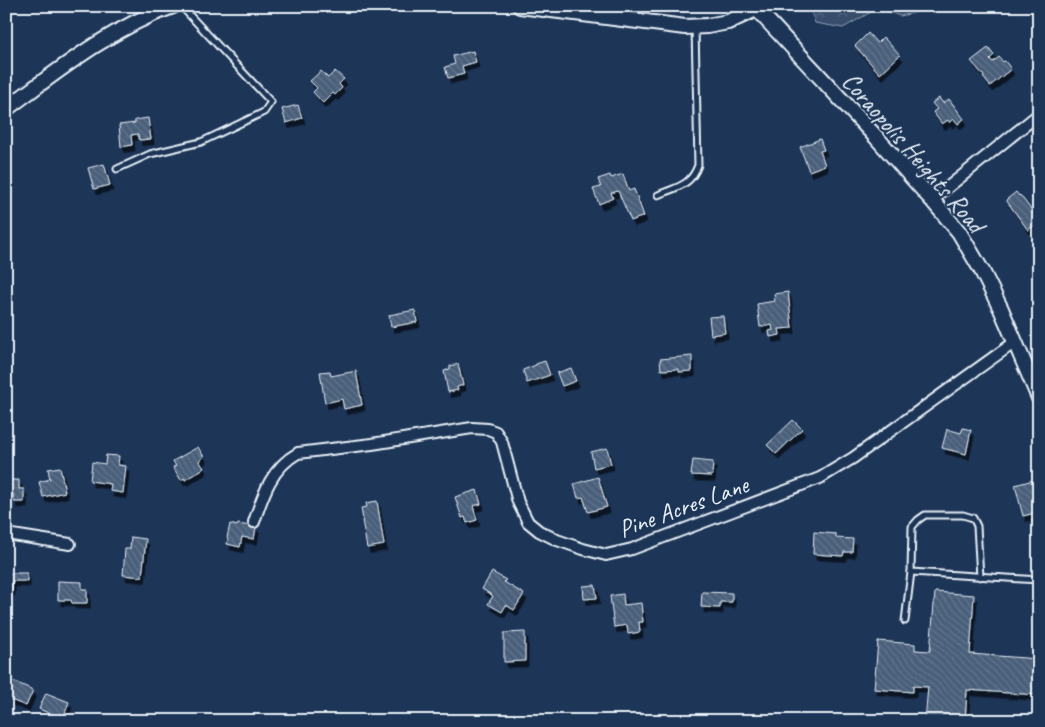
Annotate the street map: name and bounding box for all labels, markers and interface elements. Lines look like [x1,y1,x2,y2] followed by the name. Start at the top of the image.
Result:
[835,66,994,242] street label: Coraopolis Heights Road
[614,468,754,545] street label: Pine Acres Lane

